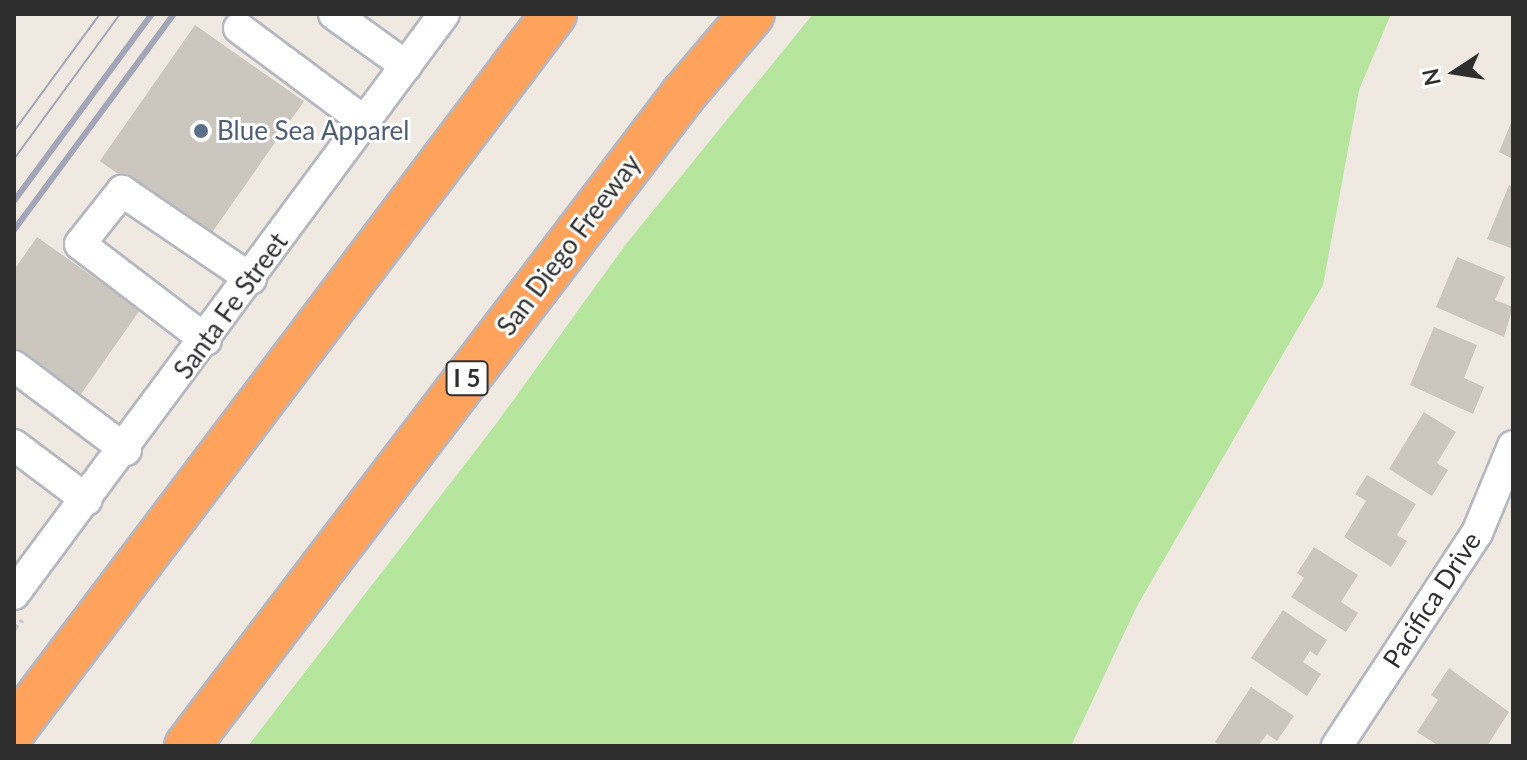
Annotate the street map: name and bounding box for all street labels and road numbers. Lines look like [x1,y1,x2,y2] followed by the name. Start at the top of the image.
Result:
[491,148,647,342] street label: San Diego Freeway
[168,227,294,385] street label: Santa Fe Street
[445,358,489,398] road number: I 5
[1377,526,1487,674] street label: Pacifica Drive

